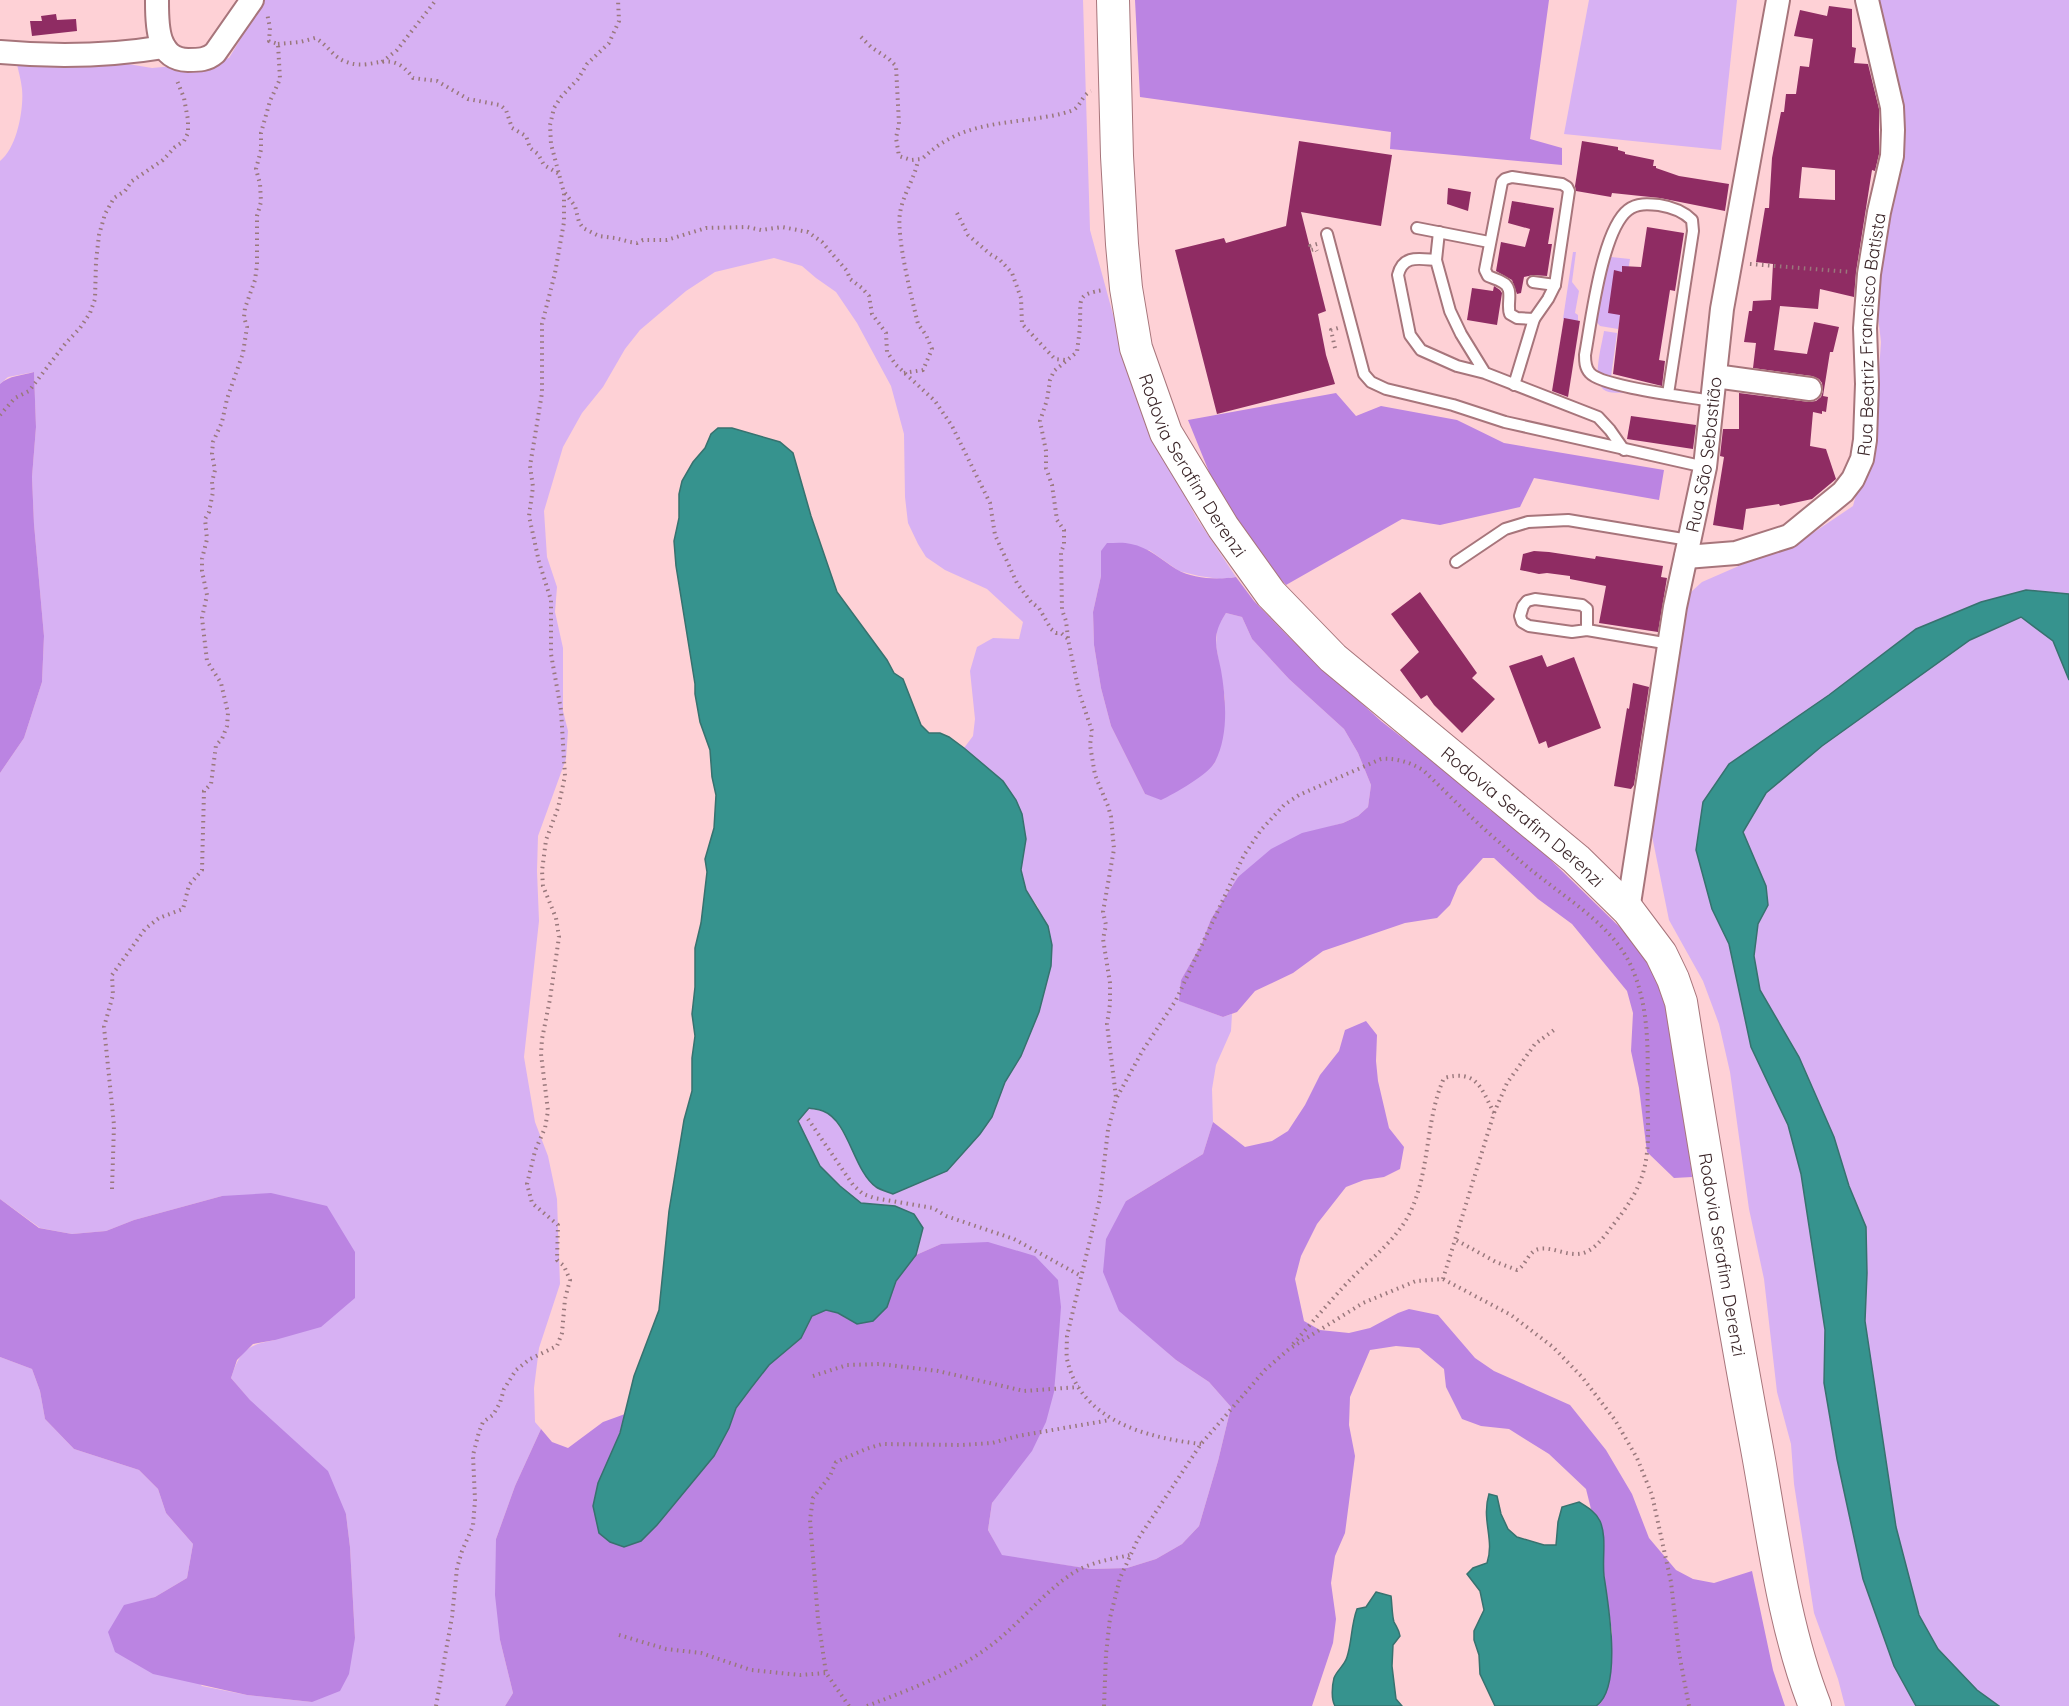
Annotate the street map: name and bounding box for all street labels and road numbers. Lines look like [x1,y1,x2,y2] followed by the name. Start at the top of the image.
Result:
[1851,211,1890,458] street label: Rua Beatriz Francisco Batista
[1134,370,1252,561] street label: Rodovia Serafim Derenzi
[1680,375,1726,534] street label: Rua São Sebastião
[1437,741,1609,892] street label: Rodovia Serafim Derenzi
[1694,1151,1752,1358] street label: Rodovia Serafim Derenzi

